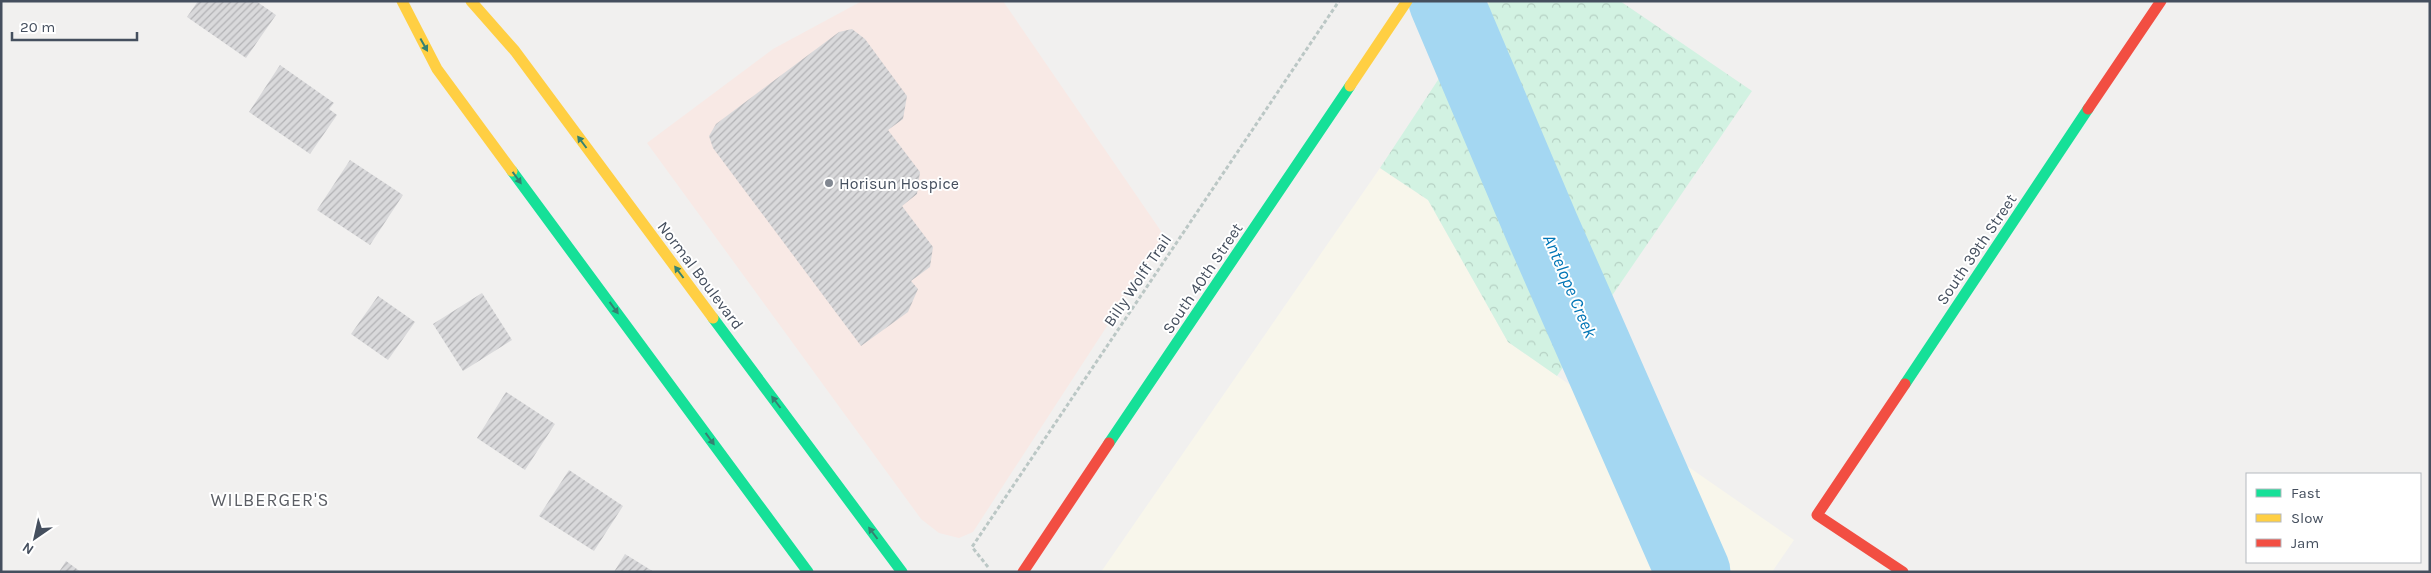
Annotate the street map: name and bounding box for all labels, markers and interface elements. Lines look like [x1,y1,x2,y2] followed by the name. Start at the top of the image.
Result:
[12,10,138,42] scale bar
[20,18,55,36] text: 20 m
[420,38,428,52] one-way arrow
[577,135,587,148] one-way arrow
[512,171,523,184] one-way arrow
[839,174,959,193] place label: Horisun Hospice
[823,177,835,189] marker: Horisun Hospice
[1932,190,2021,308] street label: South 39th Street
[654,217,748,333] street label: Normal Boulevard
[1158,219,1246,337] street label: South 40th Street
[1100,230,1175,330] street label: Billy Wolff Trail
[1538,231,1602,342] water label: Antelope Creek
[674,265,684,279] one-way arrow
[609,301,619,315] one-way arrow
[771,395,781,409] one-way arrow
[705,432,716,445] one-way arrow
[2246,473,2421,563] legend
[2291,484,2321,502] text: Fast
[211,489,329,511] district label: WILBERGER'S
[2291,509,2323,527] text: Slow
[10,513,60,563] north arrow
[868,526,878,540] one-way arrow
[2291,534,2319,552] text: Jam
[19,539,37,558] text: N

